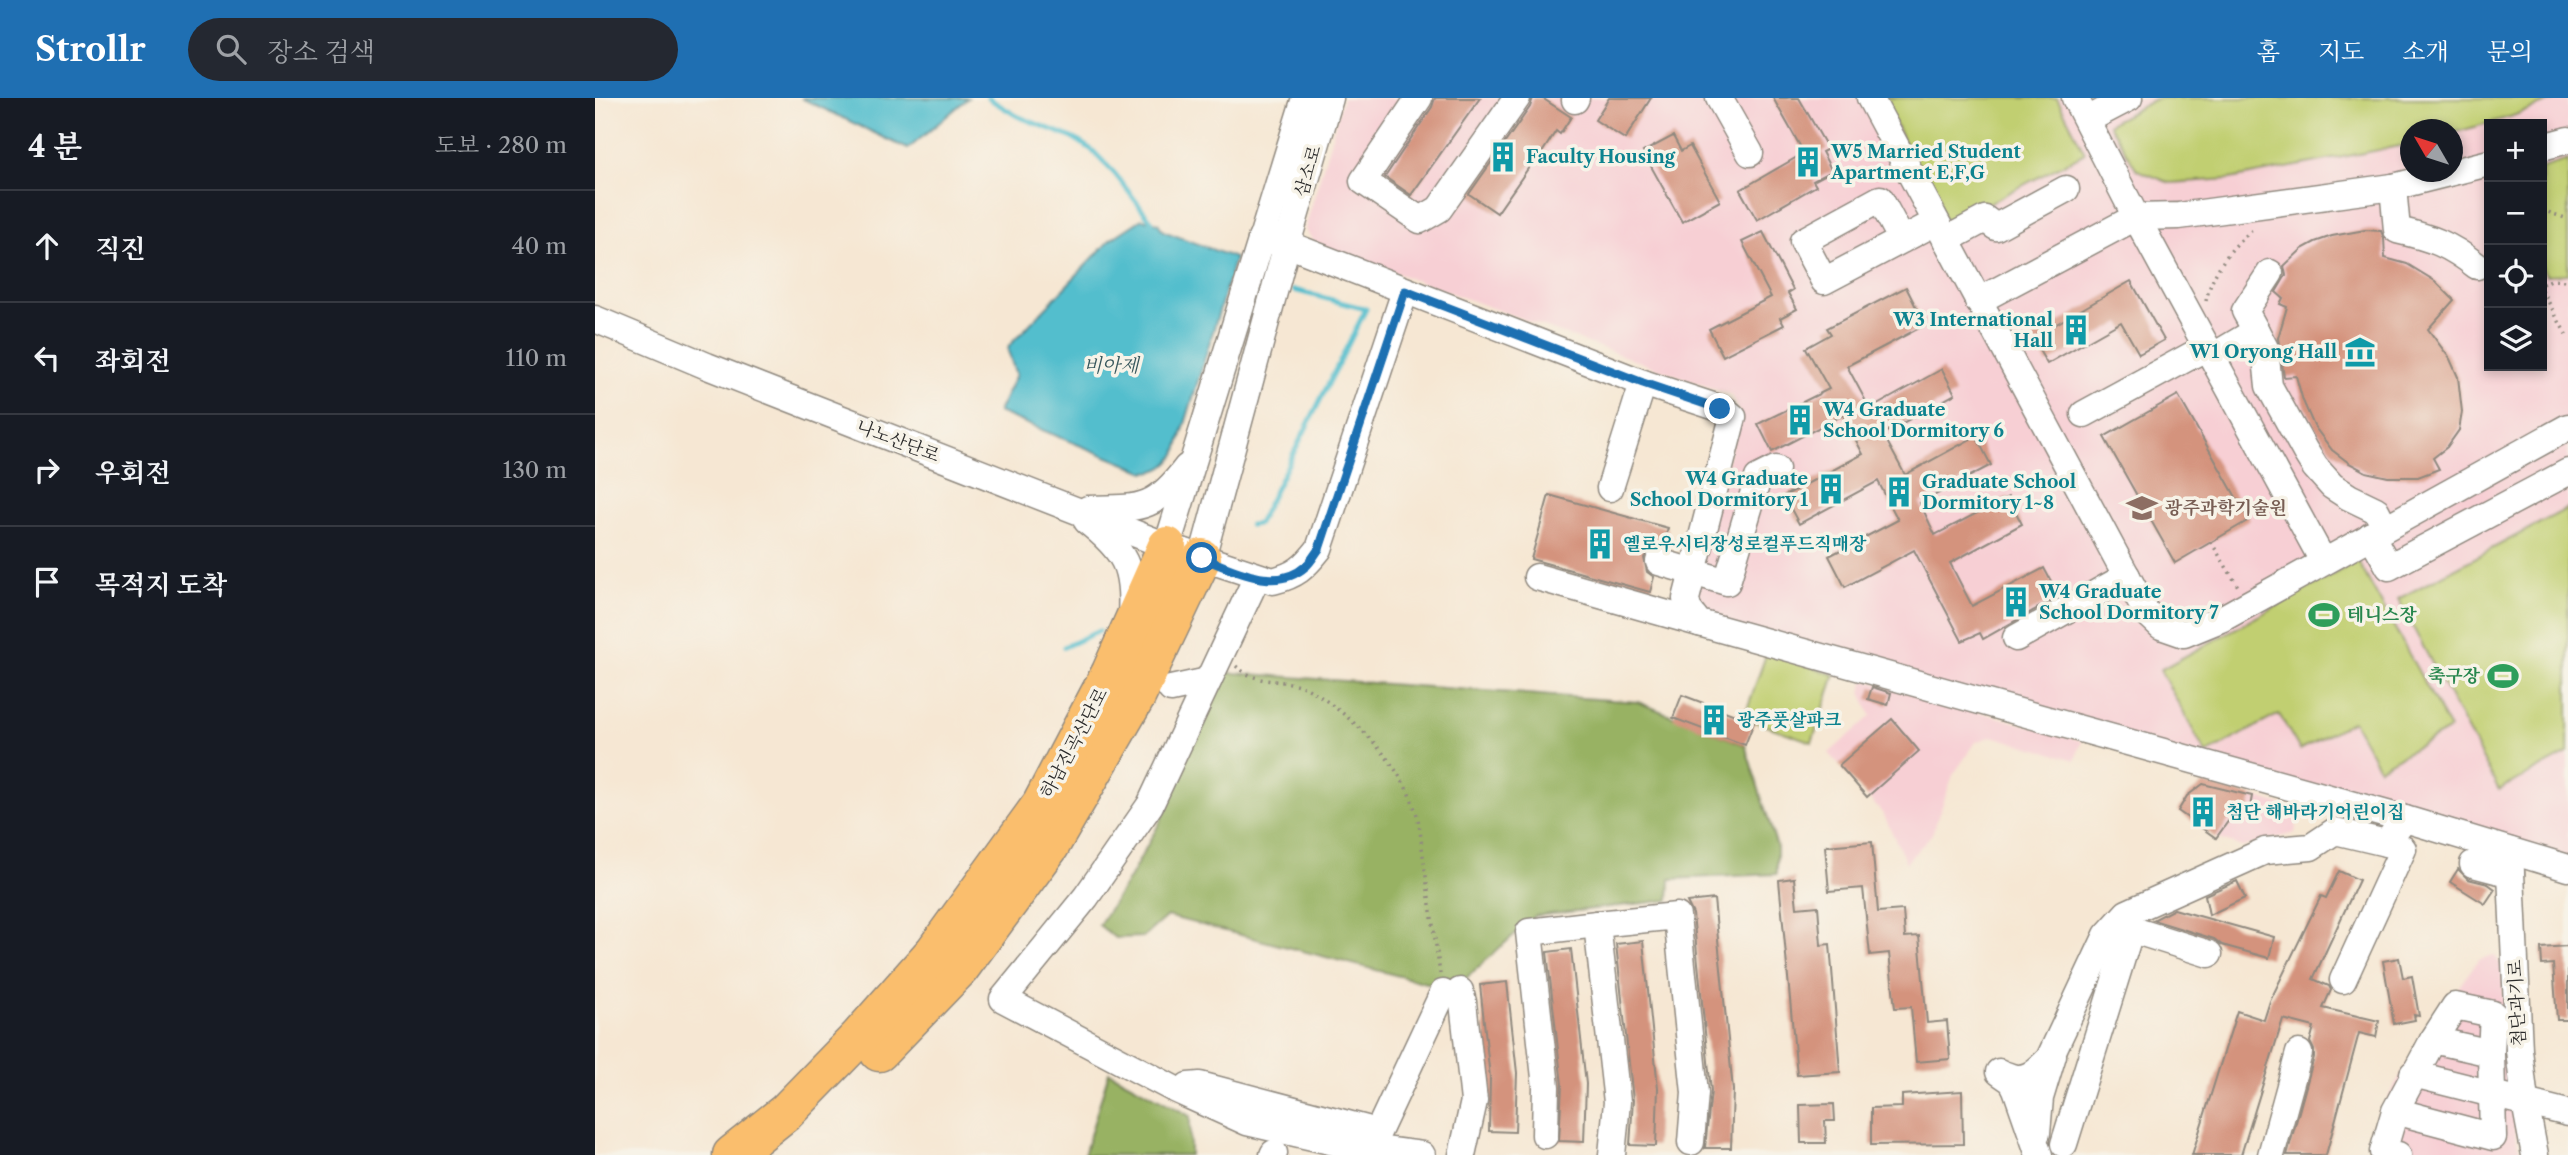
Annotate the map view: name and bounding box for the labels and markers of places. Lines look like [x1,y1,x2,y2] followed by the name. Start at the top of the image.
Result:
[1486,140,1520,174] building icon: Faculty Housing
[1830,141,2021,184] place label: W5 Married Student Apartment E,F,G
[1791,145,1825,179] building icon: W5 Married Student Apartment E,F,G
[1526,146,1676,168] place label: Faculty Housing
[1892,309,2053,352] place label: W3 International Hall
[2059,313,2093,347] building icon: W3 International Hall
[2343,335,2377,369] museum icon: W1 Oryong Hall
[2189,341,2337,363] place label: W1 Oryong Hall
[1822,399,2004,442] place label: W4 Graduate School Dormitory 6
[1783,403,1817,437] building icon: W4 Graduate School Dormitory 6
[1630,468,1808,511] place label: W4 Graduate School Dormitory 1
[1922,471,2076,514] place label: Graduate School Dormitory 1~8
[1814,472,1848,506] building icon: W4 Graduate School Dormitory 1
[1882,475,1916,509] building icon: Graduate School Dormitory 1~8
[2125,491,2159,525] school or university icon: 광주과학기술원
[2165,497,2287,519] place label: 광주과학기술원
[1583,527,1617,561] building icon: 옐로우시티장성로컬푸드직매장
[1623,533,1867,555] place label: 옐로우시티장성로컬푸드직매장
[2038,581,2219,624] place label: W4 Graduate School Dormitory 7
[1999,585,2033,619] building icon: W4 Graduate School Dormitory 7
[2307,598,2341,632] sports icon: 테니스장
[2347,604,2417,626] place label: 테니스장
[2486,659,2520,693] sports icon: 축구장
[2428,665,2481,687] place label: 축구장
[1697,703,1731,737] building icon: 광주풋살파크
[1737,709,1842,731] place label: 광주풋살파크
[2186,795,2220,829] building icon: 첨단 해바라기어린이집
[2226,801,2404,823] place label: 첨단 해바라기어린이집

